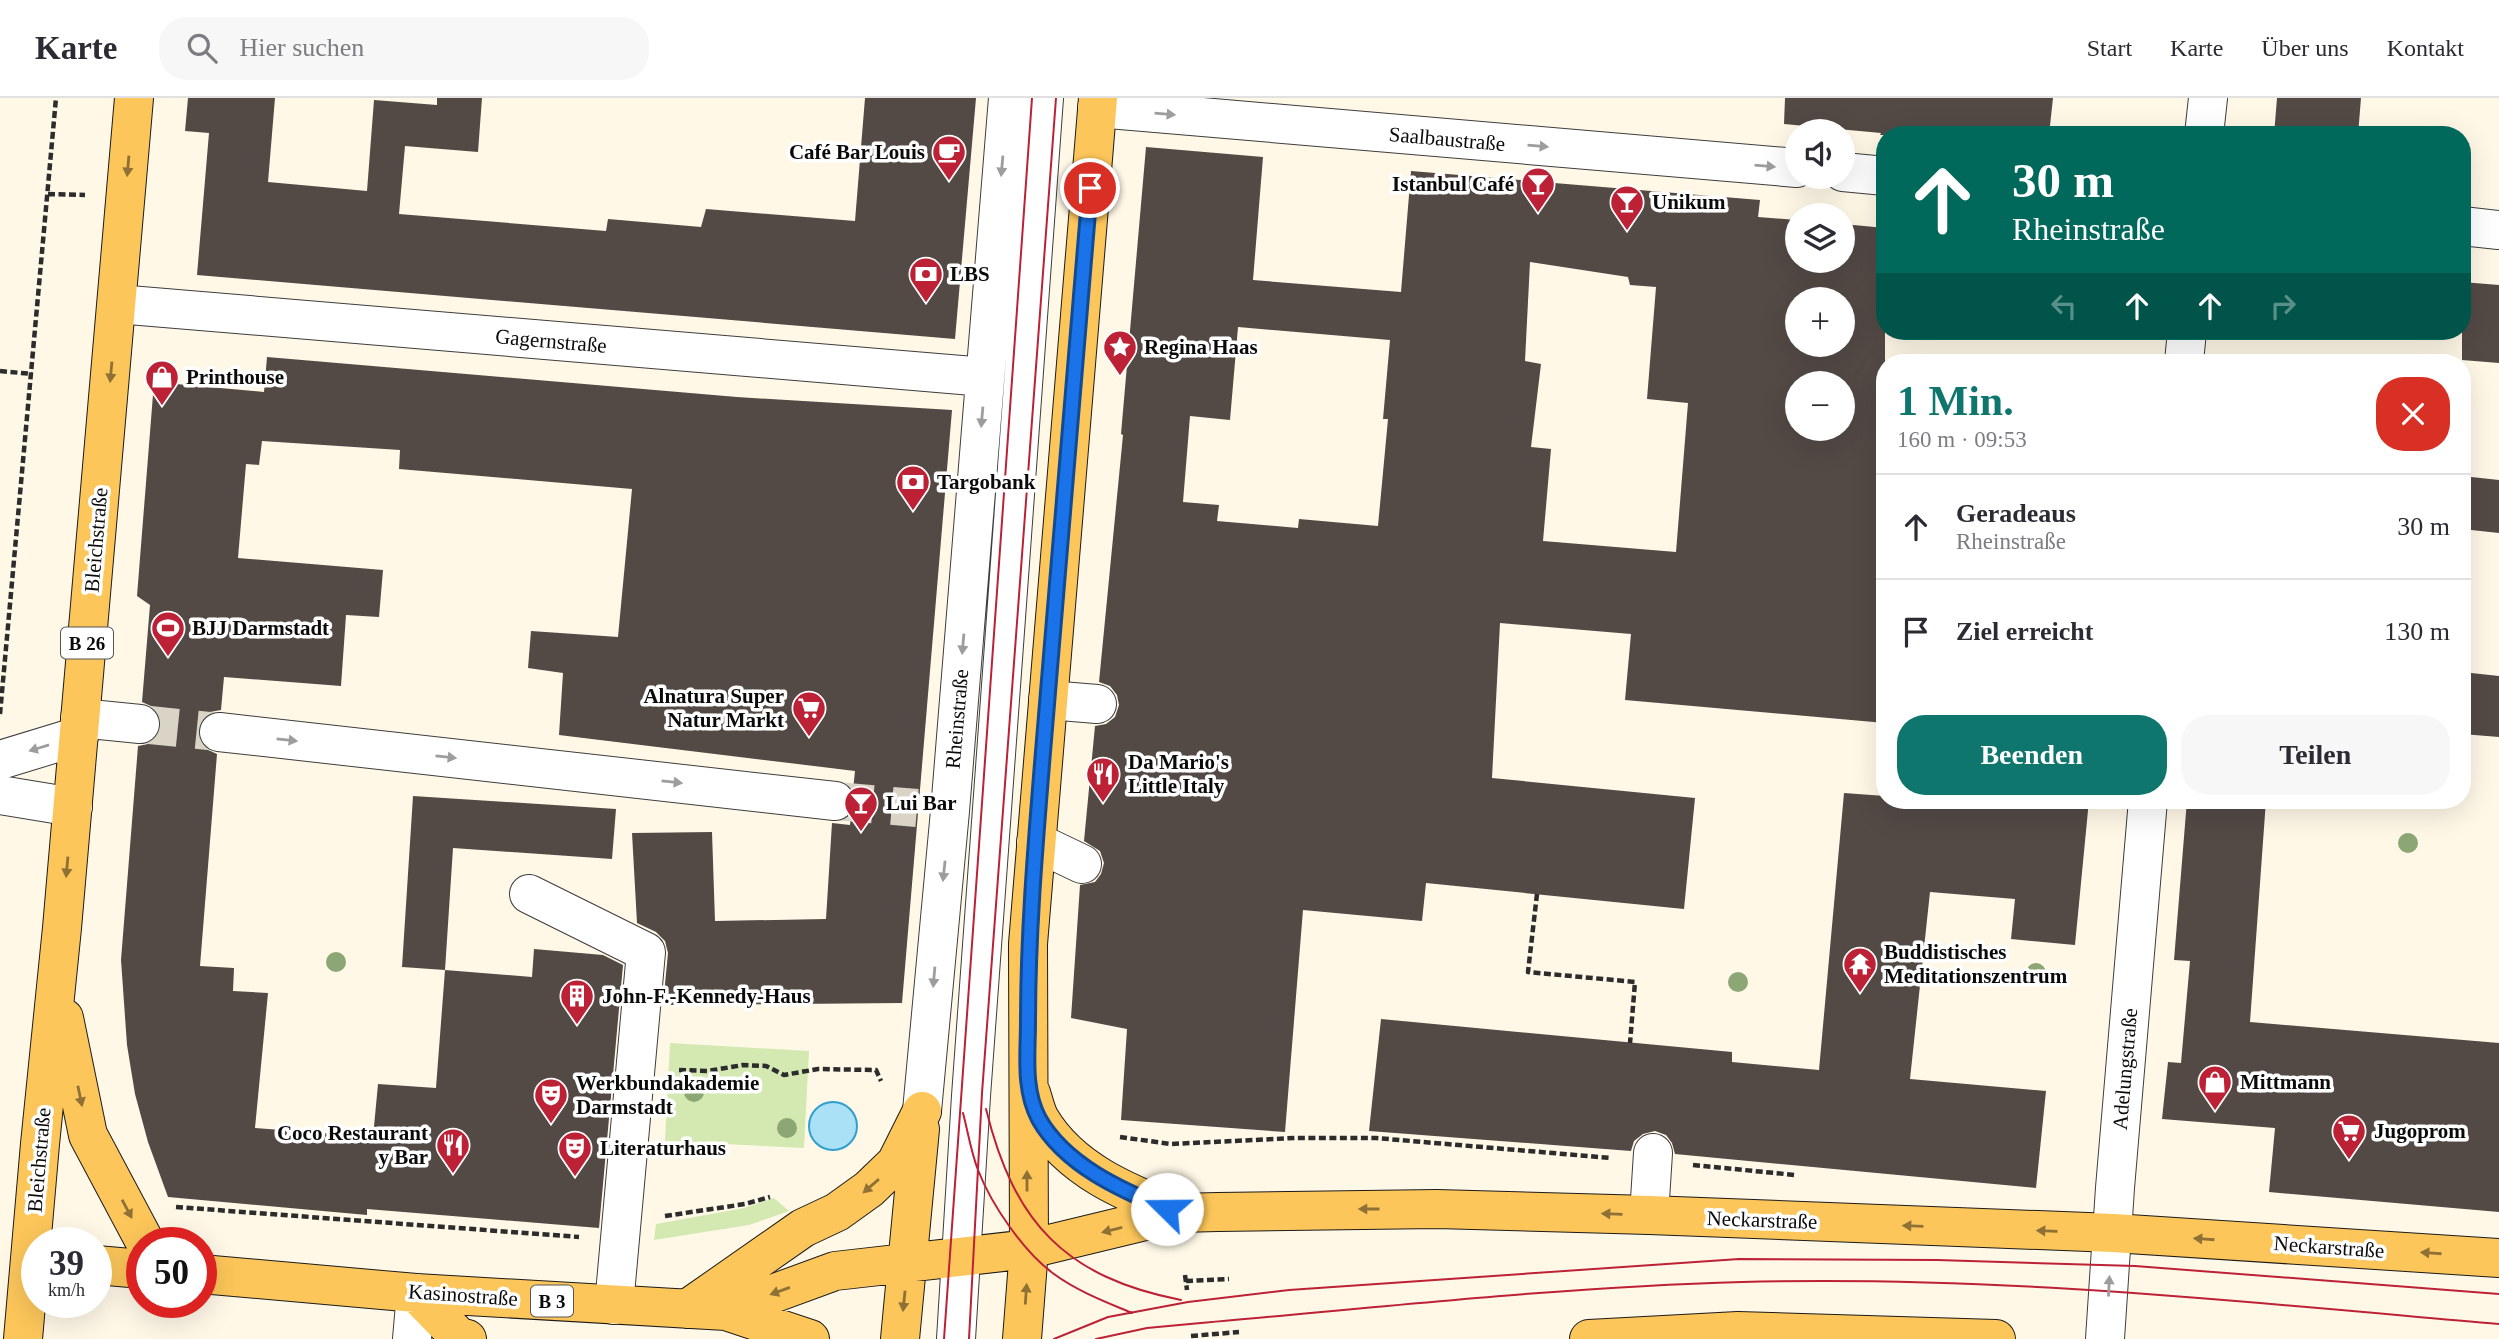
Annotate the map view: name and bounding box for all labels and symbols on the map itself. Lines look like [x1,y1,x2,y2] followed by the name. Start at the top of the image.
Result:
[1154,109,1176,120] one-way arrow
[1388,122,1506,156] street label: Saalbaustraße
[930,133,968,182] cafe icon: Café Bar Louis
[789,140,925,164] place label: Café Bar Louis
[1527,141,1549,152] one-way arrow
[122,155,133,177] one-way arrow
[996,155,1007,177] one-way arrow
[1060,158,1120,218] pin
[1754,161,1776,172] one-way arrow
[1519,165,1557,214] bar icon: Istanbul Café
[1392,172,1514,196] place label: Istanbul Café
[1608,183,1646,232] bar icon: Unikum
[1652,190,1726,214] place label: Unikum
[907,255,945,304] bank icon: LBS
[950,262,990,286] place label: LBS
[494,324,608,358] street label: Gagernstraße
[1101,328,1139,377] place icon: Regina Haas
[1144,335,1258,359] place label: Regina Haas
[143,358,181,407] shop icon: Printhouse
[105,362,116,384] one-way arrow
[186,365,284,389] place label: Printhouse
[976,406,987,428] one-way arrow
[894,463,932,512] bank icon: Targobank
[937,470,1036,494] place label: Targobank
[79,487,113,593] street label: Bleichstraße
[149,609,187,658] sports icon: BJJ Darmstadt
[192,616,329,640] place label: BJJ Darmstadt
[61,628,113,658] road number: B 26
[957,633,968,655] one-way arrow
[941,668,973,770] street label: Rheinstraße
[643,684,784,732] place label: Alnatura Super Natur Markt
[790,689,828,738] supermarket icon: Alnatura Super Natur Markt
[276,734,298,745] one-way arrow
[29,744,50,754] one-way arrow
[1128,750,1229,798] place label: Da Mario's Little Italy
[435,752,457,763] one-way arrow
[1084,755,1122,804] restaurant icon: Da Mario's Little Italy
[661,777,683,788] one-way arrow
[842,784,880,833] bar icon: Lui Bar
[886,791,957,815] place label: Lui Bar
[61,857,72,879] one-way arrow
[938,860,949,882] one-way arrow
[1884,940,2068,988] place label: Buddistisches Meditationszentrum
[1841,945,1879,994] temple icon: Buddistisches Meditationszentrum
[928,966,939,988] one-way arrow
[558,977,596,1026] building icon: John-F.-Kennedy-Haus
[602,984,811,1008] place label: John-F.-Kennedy-Haus
[2108,1007,2142,1131] street label: Adelungstraße
[2196,1063,2234,1112] shop icon: Mittmann
[2240,1070,2331,1094] place label: Mittmann
[576,1071,759,1119] place label: Werkbundakademie Darmstadt
[532,1076,570,1125] theatre icon: Werkbundakademie Darmstadt
[75,1085,86,1107] one-way arrow
[22,1107,56,1213] street label: Bleichstraße
[2330,1112,2368,1161] supermarket icon: Jugoprom
[2374,1119,2466,1143] place label: Jugoprom
[277,1121,428,1169] place label: Coco Restaurant y Bar
[434,1126,472,1175] restaurant icon: Coco Restaurant y Bar
[556,1129,594,1178] theatre icon: Literaturhaus
[600,1136,726,1160] place label: Literaturhaus
[1021,1170,1033,1192] one-way arrow
[1130,1172,1204,1246] position arrow
[863,1178,880,1194] one-way arrow
[121,1200,133,1219] one-way arrow
[1358,1203,1380,1215] one-way arrow
[1706,1206,1818,1234] street label: Neckarstraße
[1601,1209,1623,1220] one-way arrow
[1902,1220,1924,1231] one-way arrow
[1101,1225,1123,1236] one-way arrow
[2036,1225,2058,1236] one-way arrow
[126,1227,217,1318] speed limit sign: 50
[2273,1231,2385,1263] street label: Neckarstraße
[2193,1233,2215,1244] one-way arrow
[2420,1248,2442,1259] one-way arrow
[2103,1275,2114,1297] one-way arrow
[407,1279,519,1311] street label: Kasinostraße
[1020,1283,1031,1305] one-way arrow
[531,1286,573,1316] road number: B 3
[770,1286,791,1297] one-way arrow
[898,1290,909,1312] one-way arrow

